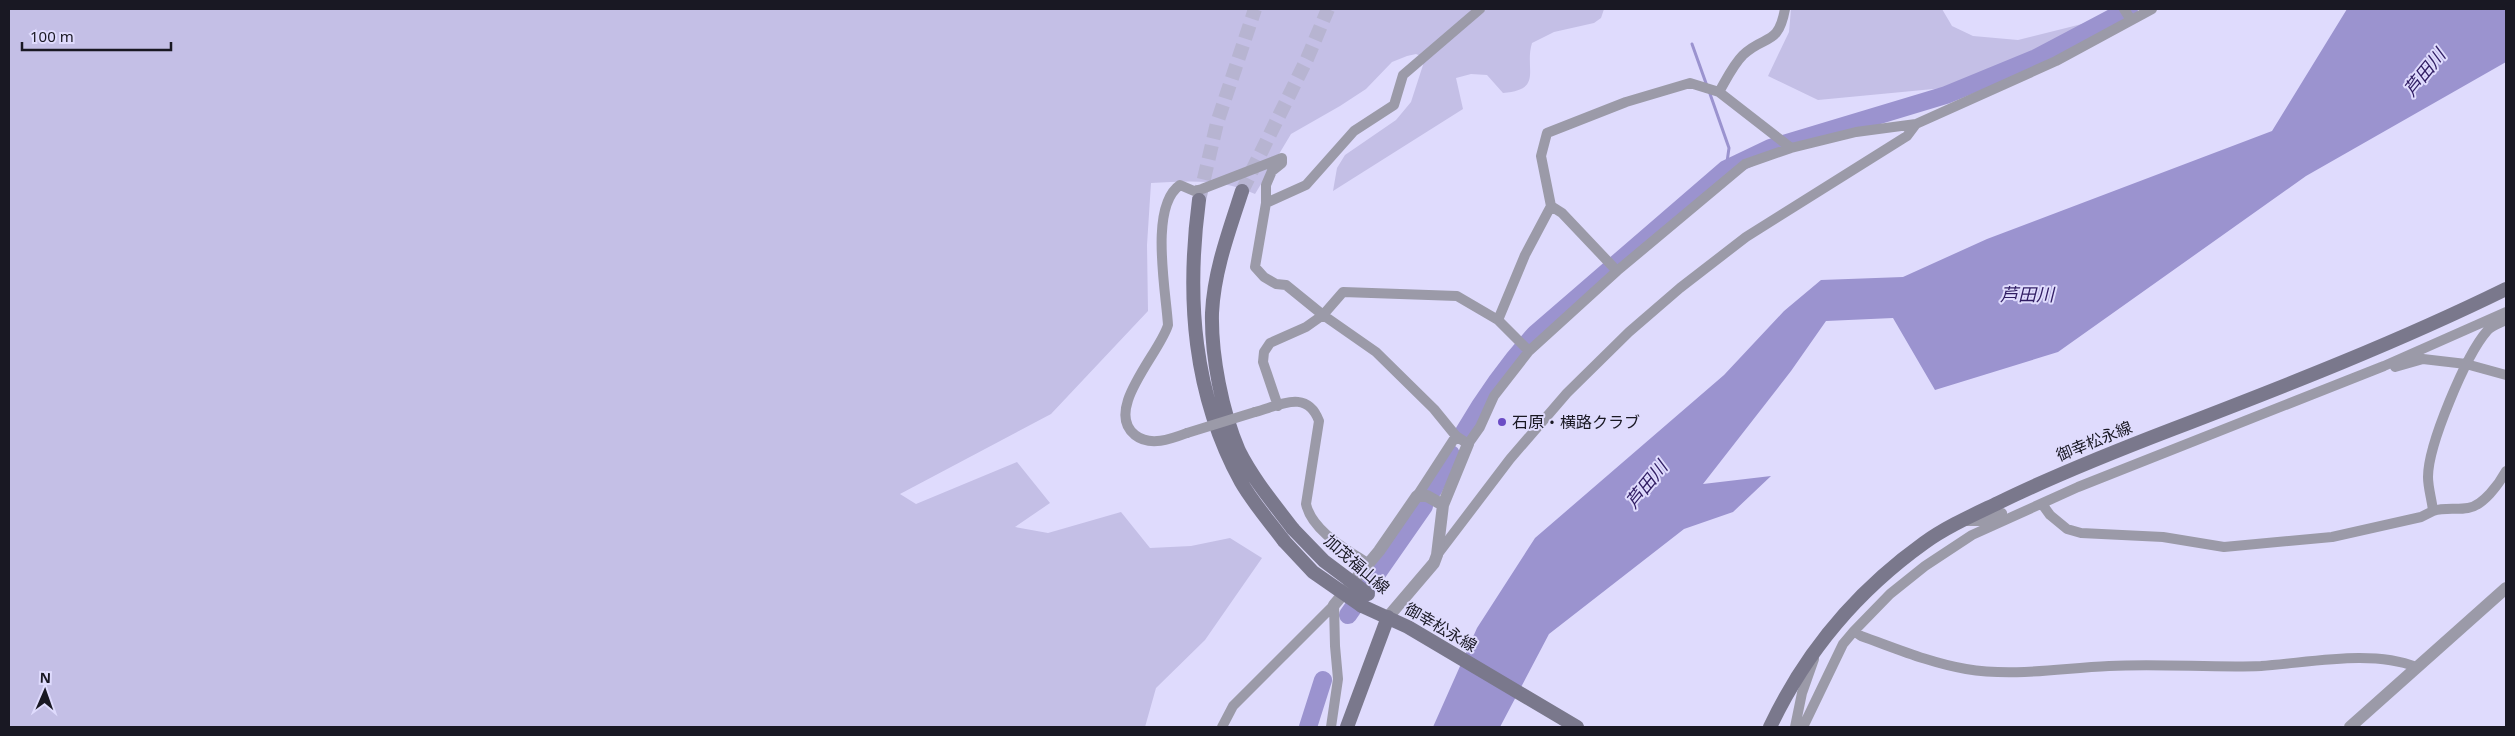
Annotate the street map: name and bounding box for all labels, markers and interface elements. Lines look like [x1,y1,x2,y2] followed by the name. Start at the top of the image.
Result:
[22,20,171,52] scale bar
[30,26,74,46] text: 100 m
[2398,42,2452,101] water label: 芦田川
[2000,282,2056,306] water label: 芦田川
[1512,411,1640,433] place label: 石原・横路クラブ
[1496,416,1508,428] marker: 石原・横路クラブ
[2053,416,2135,466] street label: 御幸松永線
[1620,454,1674,513] water label: 芦田川
[1320,529,1394,599] street label: 加茂福山線
[1401,597,1481,657] street label: 御幸松永線
[20,666,70,716] north arrow
[39,668,51,687] text: N

